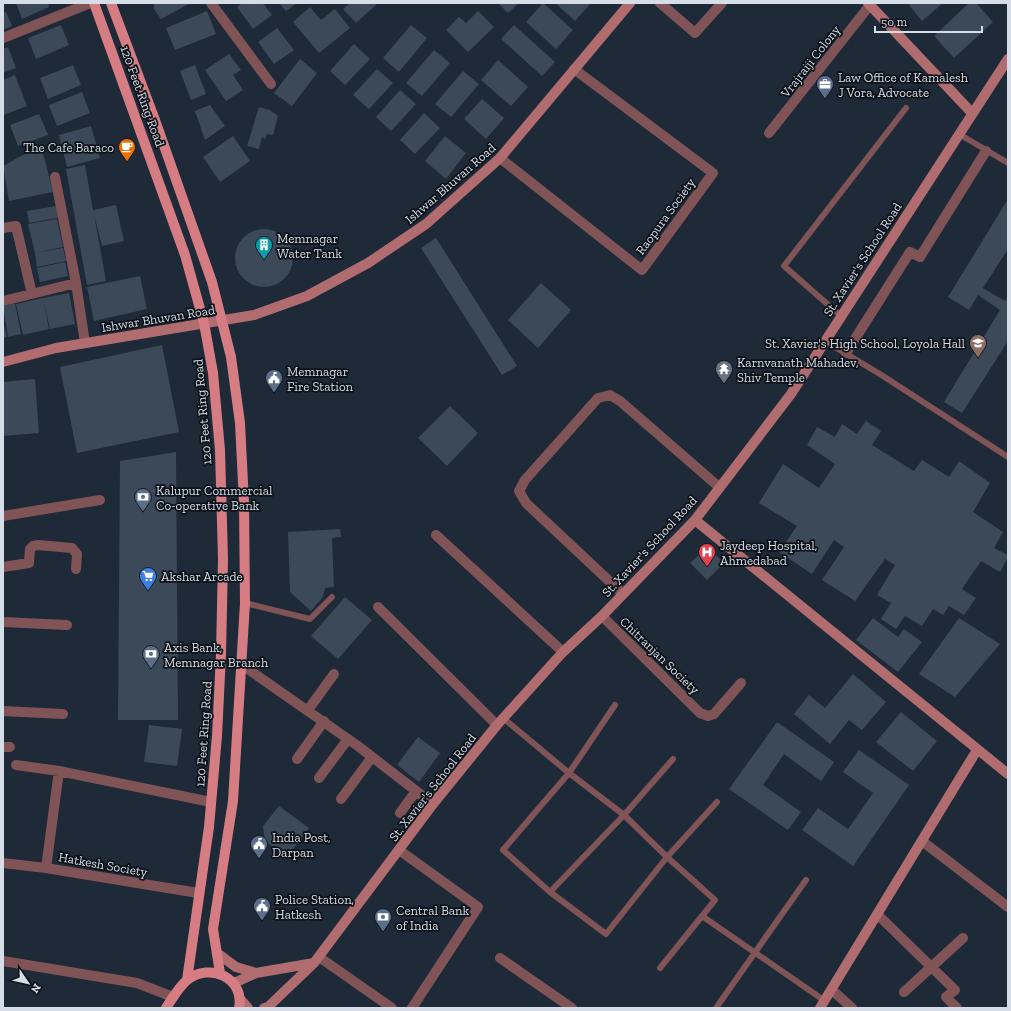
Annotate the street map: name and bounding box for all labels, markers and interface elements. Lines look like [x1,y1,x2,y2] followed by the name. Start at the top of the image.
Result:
[875,8,982,34] scale bar
[881,15,908,29] text: 50 m
[777,22,844,102] street label: Vrajraiji Colony
[117,44,168,149] street label: 120 Feet Ring Road
[838,70,969,100] place label: Law Office of Kamalesh J Vora, Advocate
[815,74,835,99] office icon: Law Office of Kamalesh J Vora, Advocate
[117,137,137,162] cafe icon: The Cafe Baraco
[23,140,114,155] place label: The Cafe Baraco
[402,140,499,227] street label: Ishwar Bhuvan Road
[633,175,698,257] street label: Raopura Society
[820,200,905,319] street label: St. Xavier's School Road
[277,231,342,261] place label: Memnagar Water Tank
[254,235,274,260] building icon: Memnagar Water Tank
[100,302,216,335] street label: Ishwar Bhuvan Road
[968,333,988,358] school or university icon: St. Xavier's High School, Loyola Hall
[765,336,966,351] place label: St. Xavier's High School, Loyola Hall
[737,355,859,385] place label: Karnvanath Mahadev, Shiv Temple
[190,358,215,466] street label: 120 Feet Ring Road
[714,359,734,384] temple icon: Karnvanath Mahadev, Shiv Temple
[287,364,354,394] place label: Memnagar Fire Station
[264,368,284,393] public building icon: Memnagar Fire Station
[156,483,273,513] place label: Kalupur Commercial Co-operative Bank
[133,487,153,512] bank icon: Kalupur Commercial Co-operative Bank
[599,493,700,600] street label: St. Xavier's School Road
[720,538,817,568] place label: Jaydeep Hospital, Ahmedabad
[697,542,717,567] hospital icon: Jaydeep Hospital, Ahmedabad
[138,566,158,591] supermarket icon: Akshar Arcade
[161,569,243,584] place label: Akshar Arcade
[616,614,703,698] street label: Chitranjan Society
[164,640,269,670] place label: Axis Bank, Memnagar Branch
[141,644,161,669] bank icon: Axis Bank, Memnagar Branch
[192,681,215,788] street label: 120 Feet Ring Road
[386,731,479,844] street label: St. Xavier's School Road
[272,830,331,860] place label: India Post, Darpan
[249,834,269,859] public building icon: India Post, Darpan
[57,849,149,880] street label: Hatkesh Society
[275,892,354,922] place label: Police Station, Hatkesh
[252,896,272,921] public building icon: Police Station, Hatkesh
[396,903,470,933] place label: Central Bank of India
[373,907,393,932] bank icon: Central Bank of India
[8,963,48,1003] north arrow
[28,981,44,996] text: N

